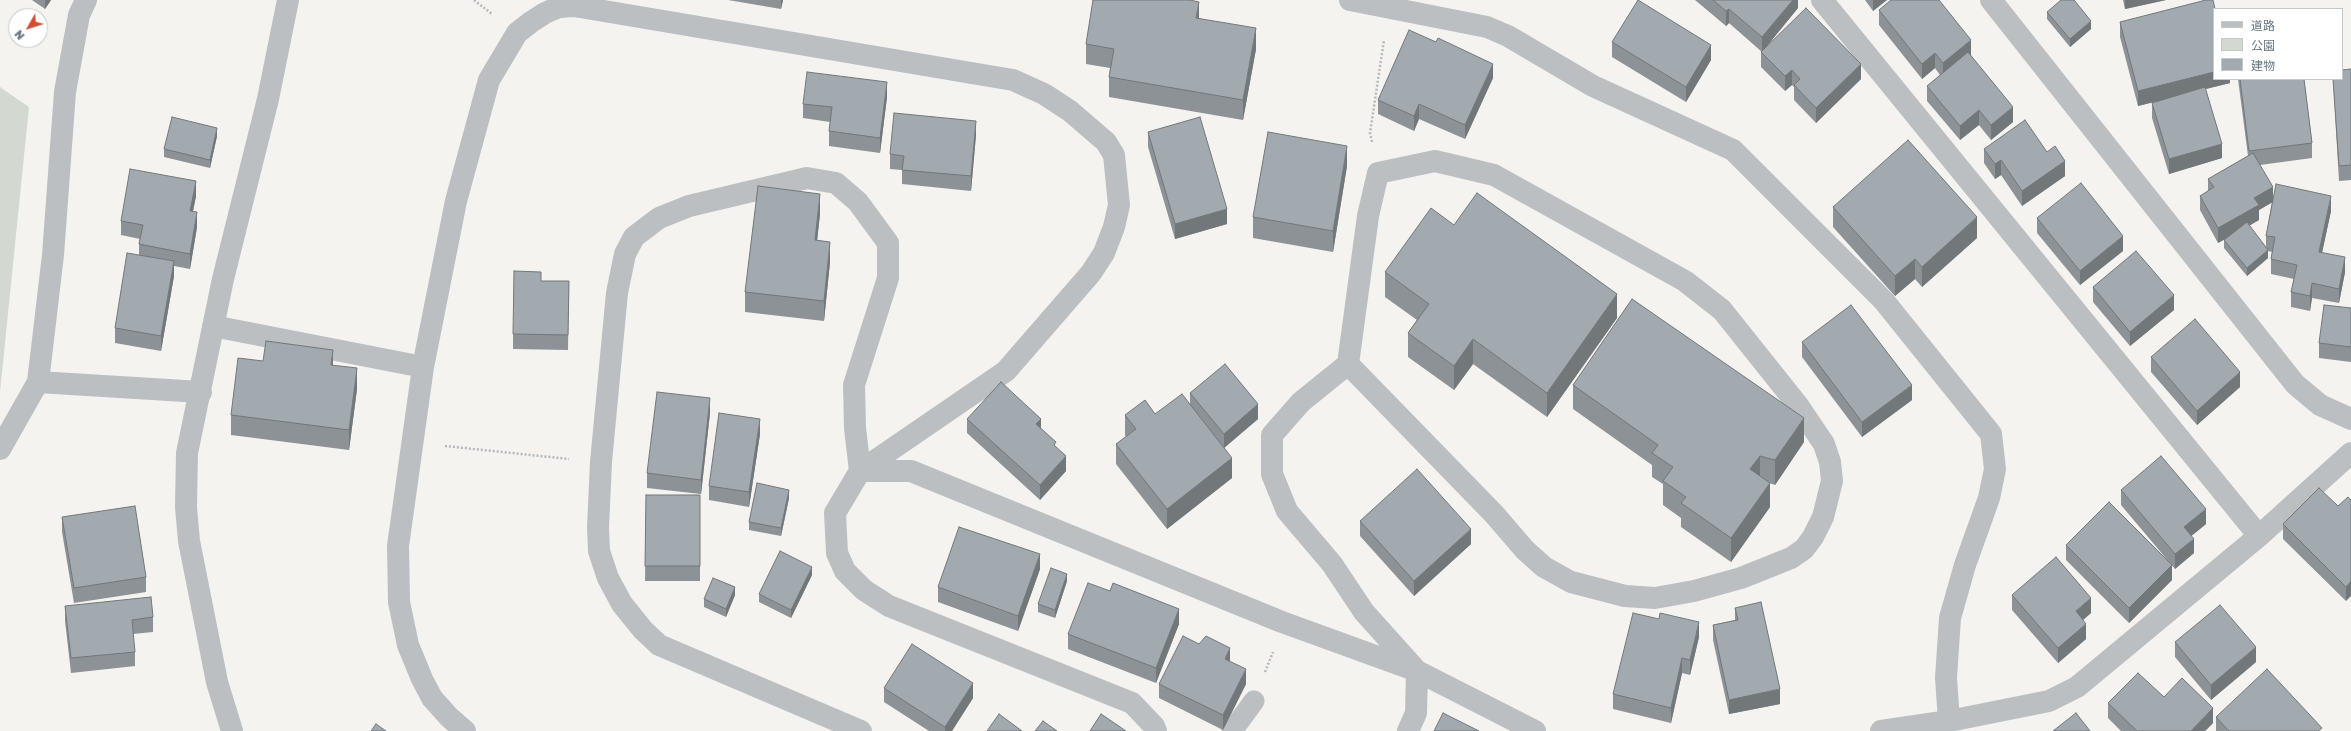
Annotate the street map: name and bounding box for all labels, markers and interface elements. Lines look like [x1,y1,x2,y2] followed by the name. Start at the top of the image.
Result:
[8,8,48,48] north arrow
[2213,8,2343,80] legend
[2251,18,2275,33] text: 道路
[11,28,27,43] text: N
[2251,38,2275,53] text: 公園
[2251,58,2275,73] text: 建物

